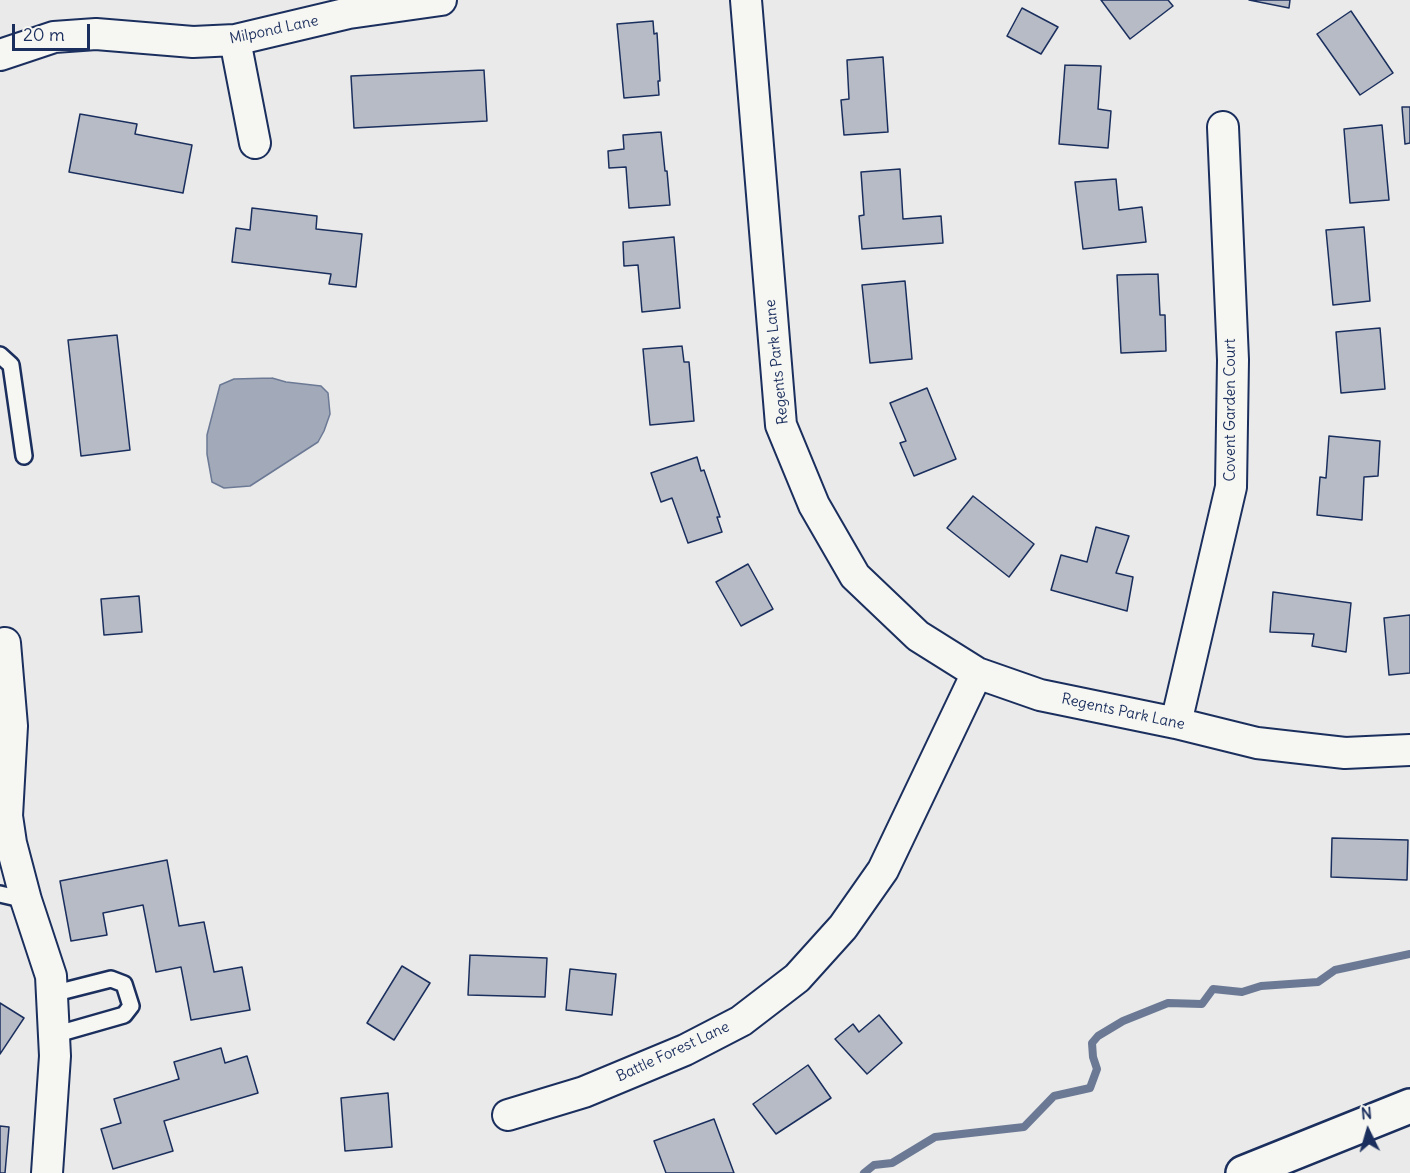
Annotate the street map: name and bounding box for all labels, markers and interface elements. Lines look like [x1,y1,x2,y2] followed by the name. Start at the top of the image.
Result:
[15,12,93,50] scale bar
[228,12,320,48] street label: Milpond Lane
[23,23,65,46] text: 20 m
[761,299,793,425] street label: Regents Park Lane
[1222,338,1240,482] street label: Covent Garden Court
[1060,690,1186,734] street label: Regents Park Lane
[614,1018,732,1086] street label: Battle Forest Lane
[1338,1101,1398,1161] north arrow
[1360,1103,1373,1124] text: N

